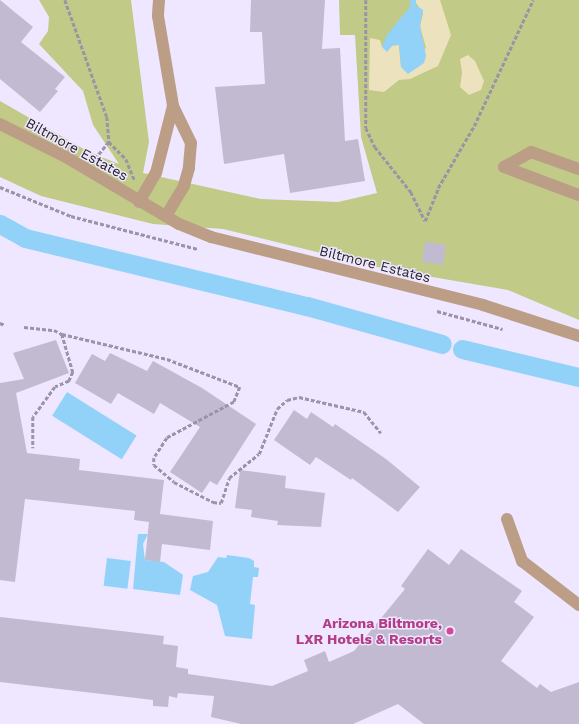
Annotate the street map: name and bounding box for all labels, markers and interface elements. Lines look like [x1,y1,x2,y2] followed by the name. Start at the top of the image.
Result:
[23,114,131,184] street label: Biltmore Estates
[318,242,432,286] street label: Biltmore Estates
[296,615,442,648] place label: Arizona Biltmore, LXR Hotels & Resorts
[445,626,455,636] marker: Arizona Biltmore, LXR Hotels & Resorts

